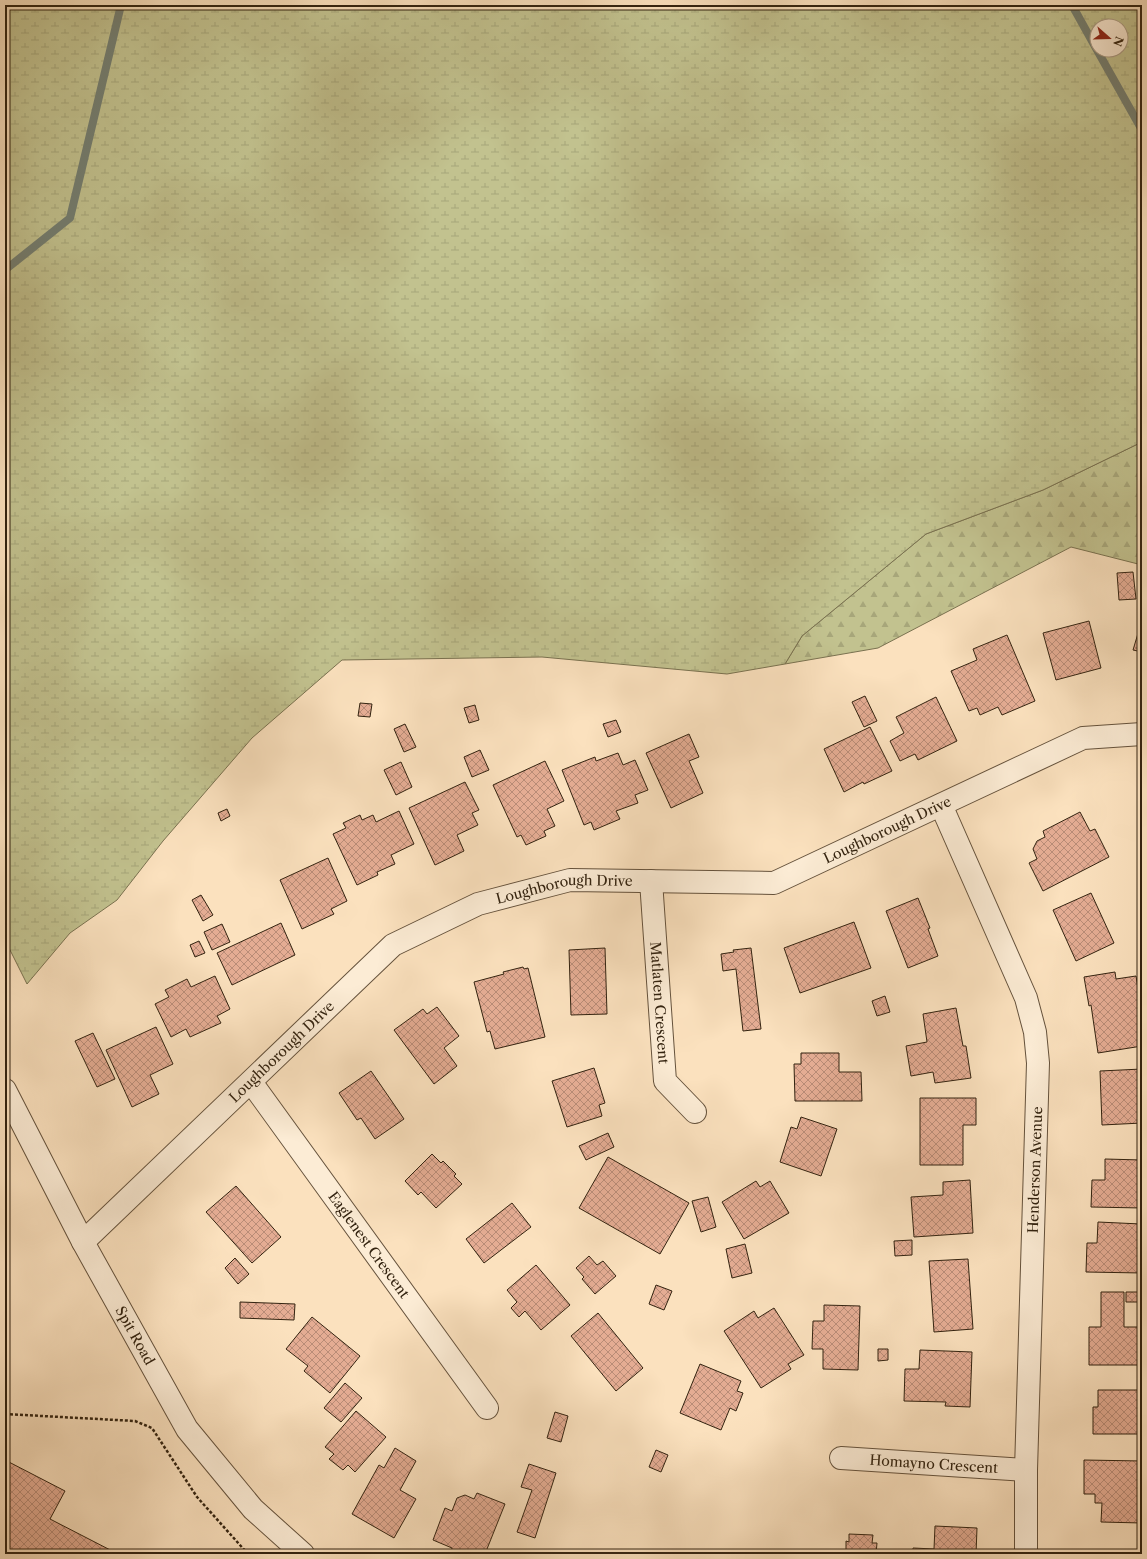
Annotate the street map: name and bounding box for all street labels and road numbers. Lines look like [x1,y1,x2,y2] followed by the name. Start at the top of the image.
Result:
[821,792,954,867] street label: Loughborough Drive
[494,871,633,908] street label: Loughborough Drive
[646,941,673,1065] street label: Matlaten Crescent
[225,997,338,1106] street label: Loughborough Drive
[1024,1106,1046,1234] street label: Henderson Avenue
[324,1188,413,1302] street label: Eaglenest Crescent
[112,1303,159,1369] street label: Spit Road
[869,1451,999,1477] street label: Homayno Crescent

